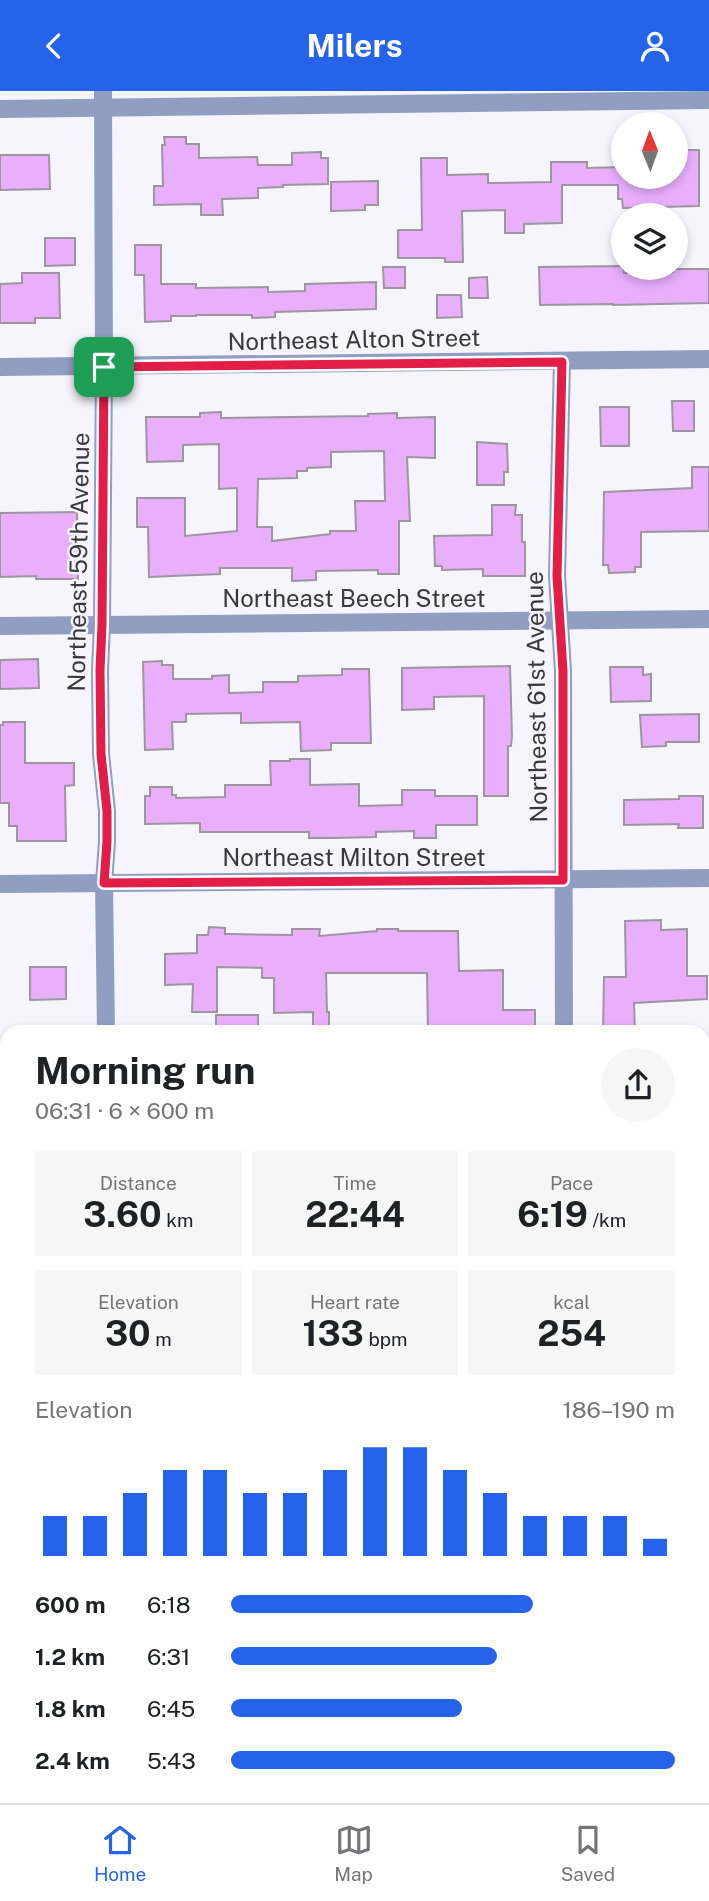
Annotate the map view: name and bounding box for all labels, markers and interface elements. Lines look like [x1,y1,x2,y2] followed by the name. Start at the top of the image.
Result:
[35,27,73,65] icon: back
[306,27,403,64] text: Milers
[636,27,674,65] icon: person
[611,112,688,189] north arrow
[611,112,688,280] map controls
[611,203,688,280] button: layers
[227,323,481,355] street label: Northeast Alton Street
[74,337,134,397] pin
[85,348,123,386] icon: arrive
[62,432,94,692] street label: Northeast 59th Avenue
[520,571,552,823] street label: Northeast 61st Avenue
[222,584,486,612] street label: Northeast Beech Street
[222,843,486,871] street label: Northeast Milton Street
[35,1048,256,1093] text: Morning run
[601,1048,675,1122] button: share
[35,1097,214,1124] text: 06:31 · 6 × 600 m
[100,1172,177,1194] text: Distance
[333,1172,377,1194] text: Time
[550,1172,593,1194] text: Pace
[83,1194,162,1235] text: 3.60
[305,1194,405,1235] text: 22:44
[517,1194,588,1235] text: 6:19
[162,1209,193,1231] text: km
[588,1209,626,1231] text: /km
[98,1291,179,1313] text: Elevation
[310,1291,400,1313] text: Heart rate
[553,1291,590,1313] text: kcal
[105,1313,151,1354] text: 30
[302,1313,364,1354] text: 133
[537,1313,606,1354] text: 254
[151,1328,172,1350] text: m
[364,1328,408,1350] text: bpm
[35,1396,133,1423] text: Elevation
[562,1396,675,1423] text: 186–190 m
[35,1591,105,1618] text: 600 m
[147,1591,191,1618] text: 6:18
[35,1643,105,1670] text: 1.2 km
[147,1643,190,1670] text: 6:31
[35,1695,106,1722] text: 1.8 km
[147,1695,195,1722] text: 6:45
[35,1747,110,1774] text: 2.4 km
[147,1747,196,1774] text: 5:43
[94,1821,146,1885] tab: Home
[334,1821,373,1885] tab: Map
[561,1821,615,1885] tab: Saved

